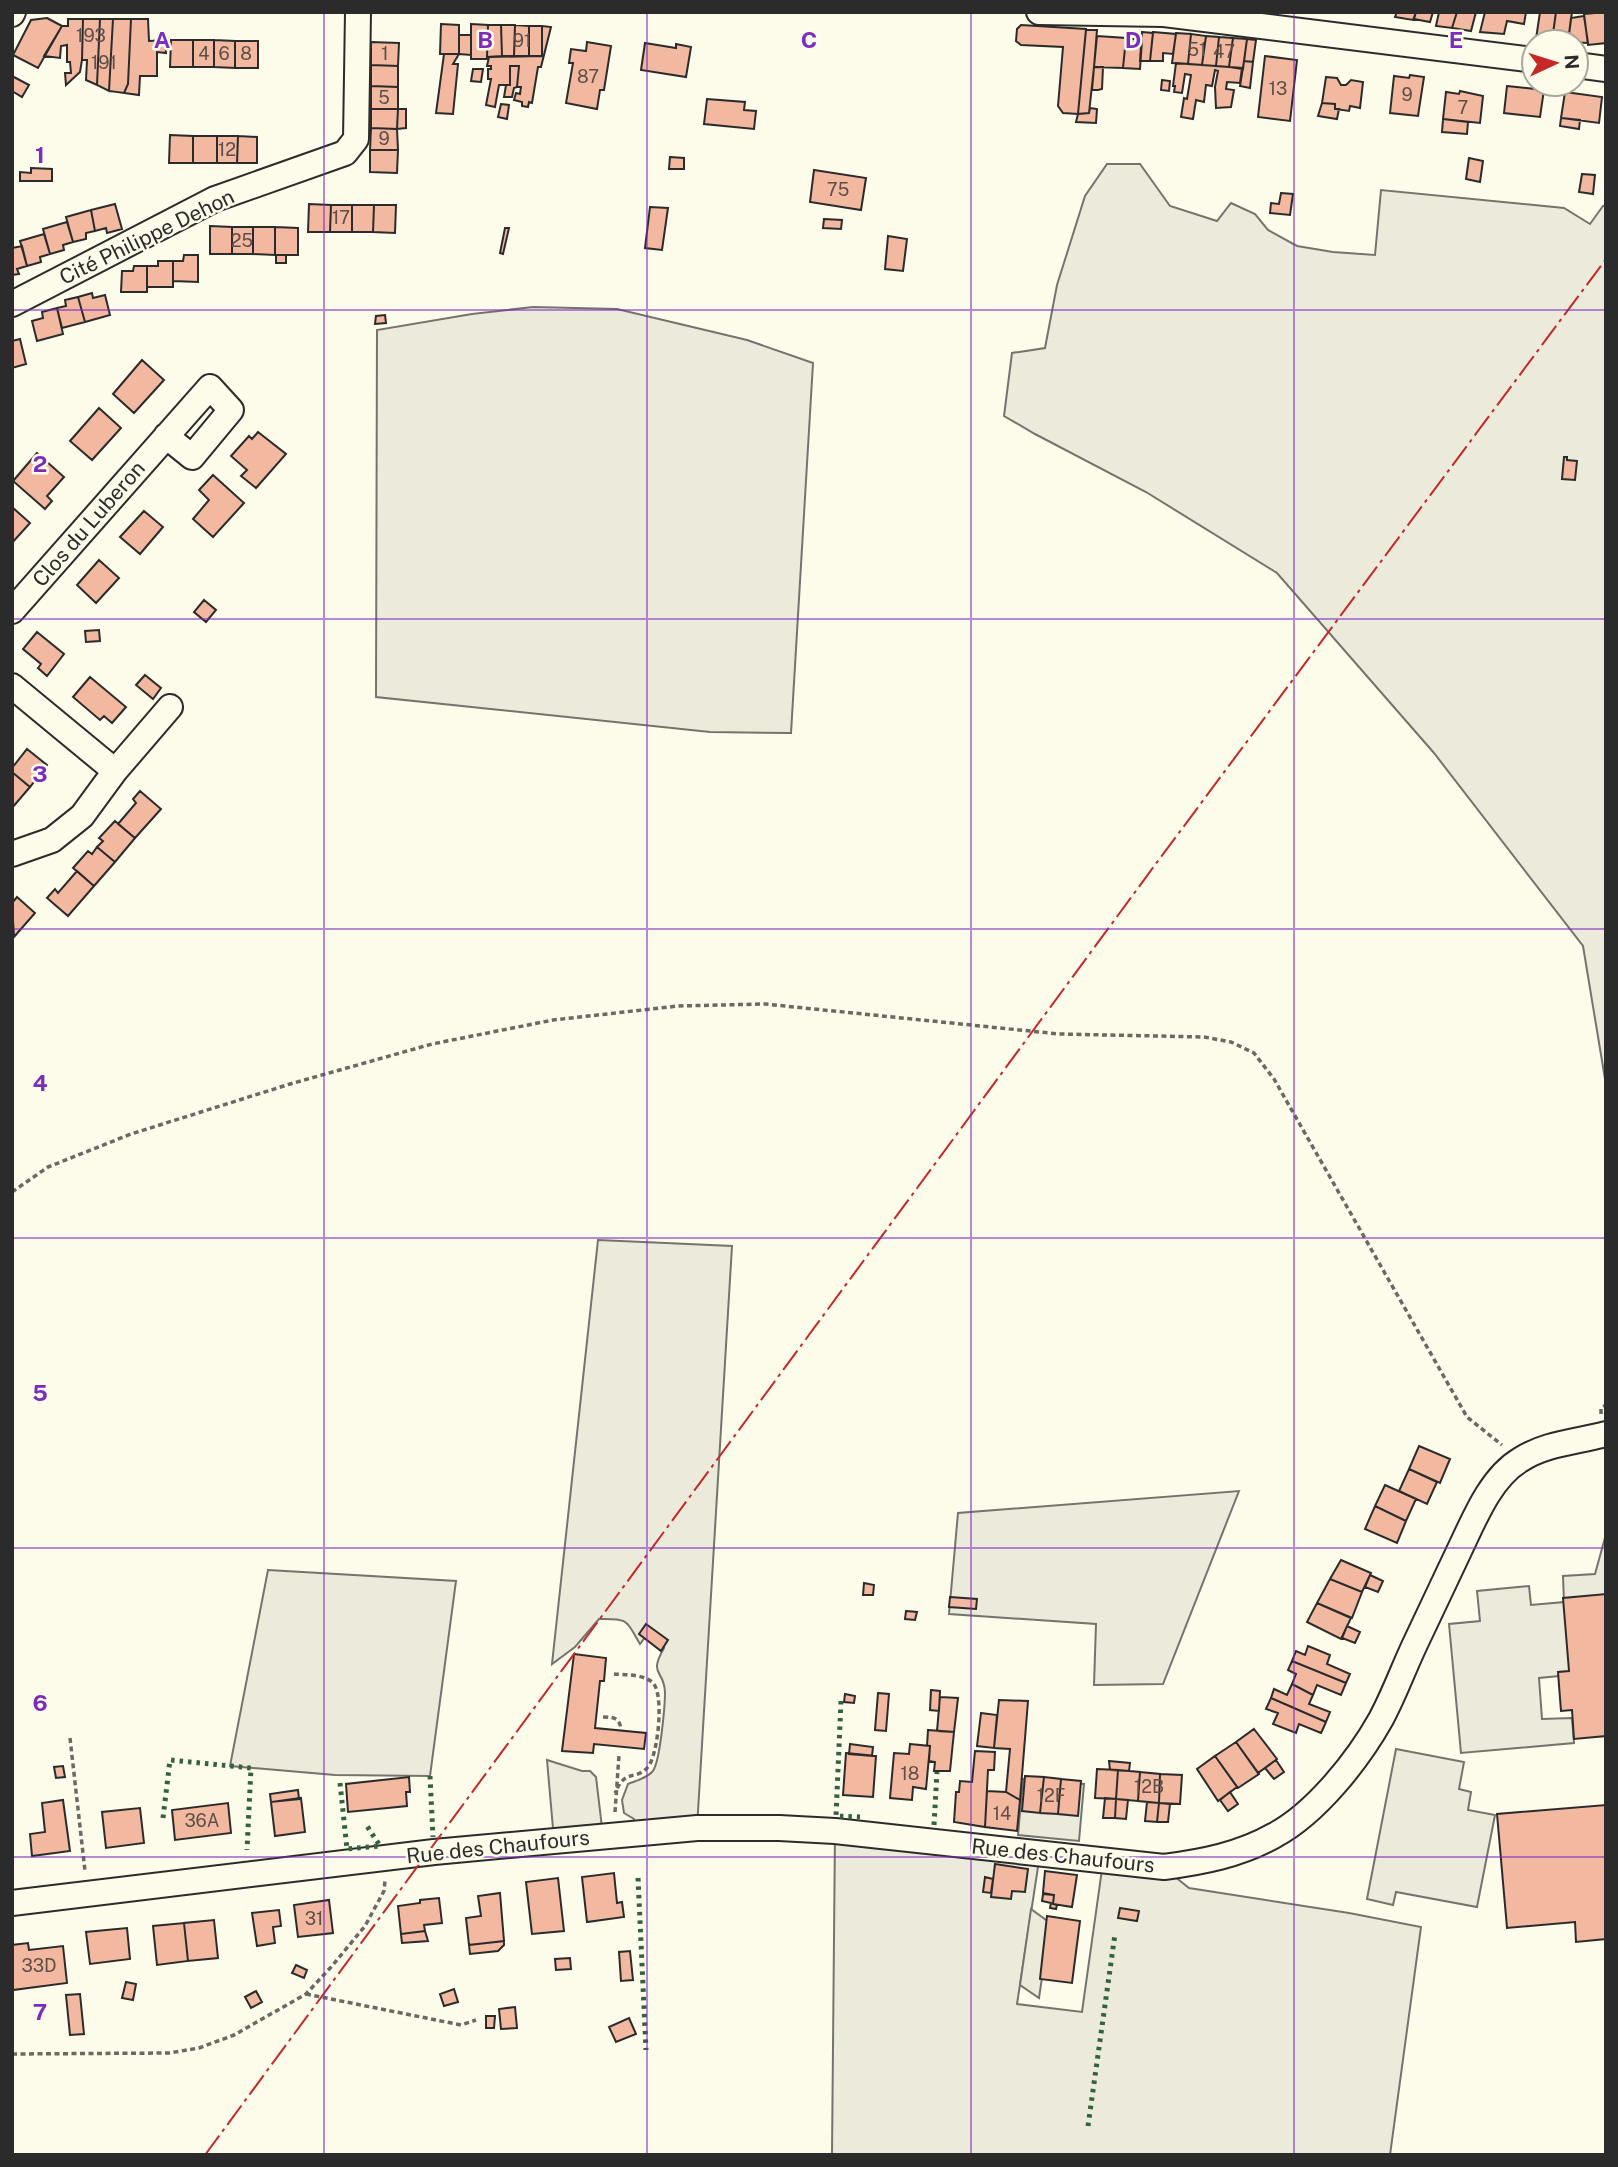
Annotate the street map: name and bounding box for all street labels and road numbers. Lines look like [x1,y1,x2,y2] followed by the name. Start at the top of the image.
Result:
[55,183,238,290] street label: Cité Philippe Dehon
[27,456,150,592] street label: Clos du Luberon
[405,1824,591,1869] street label: Rue des Chaufours
[970,1833,1156,1878] street label: Rue des Chaufours

